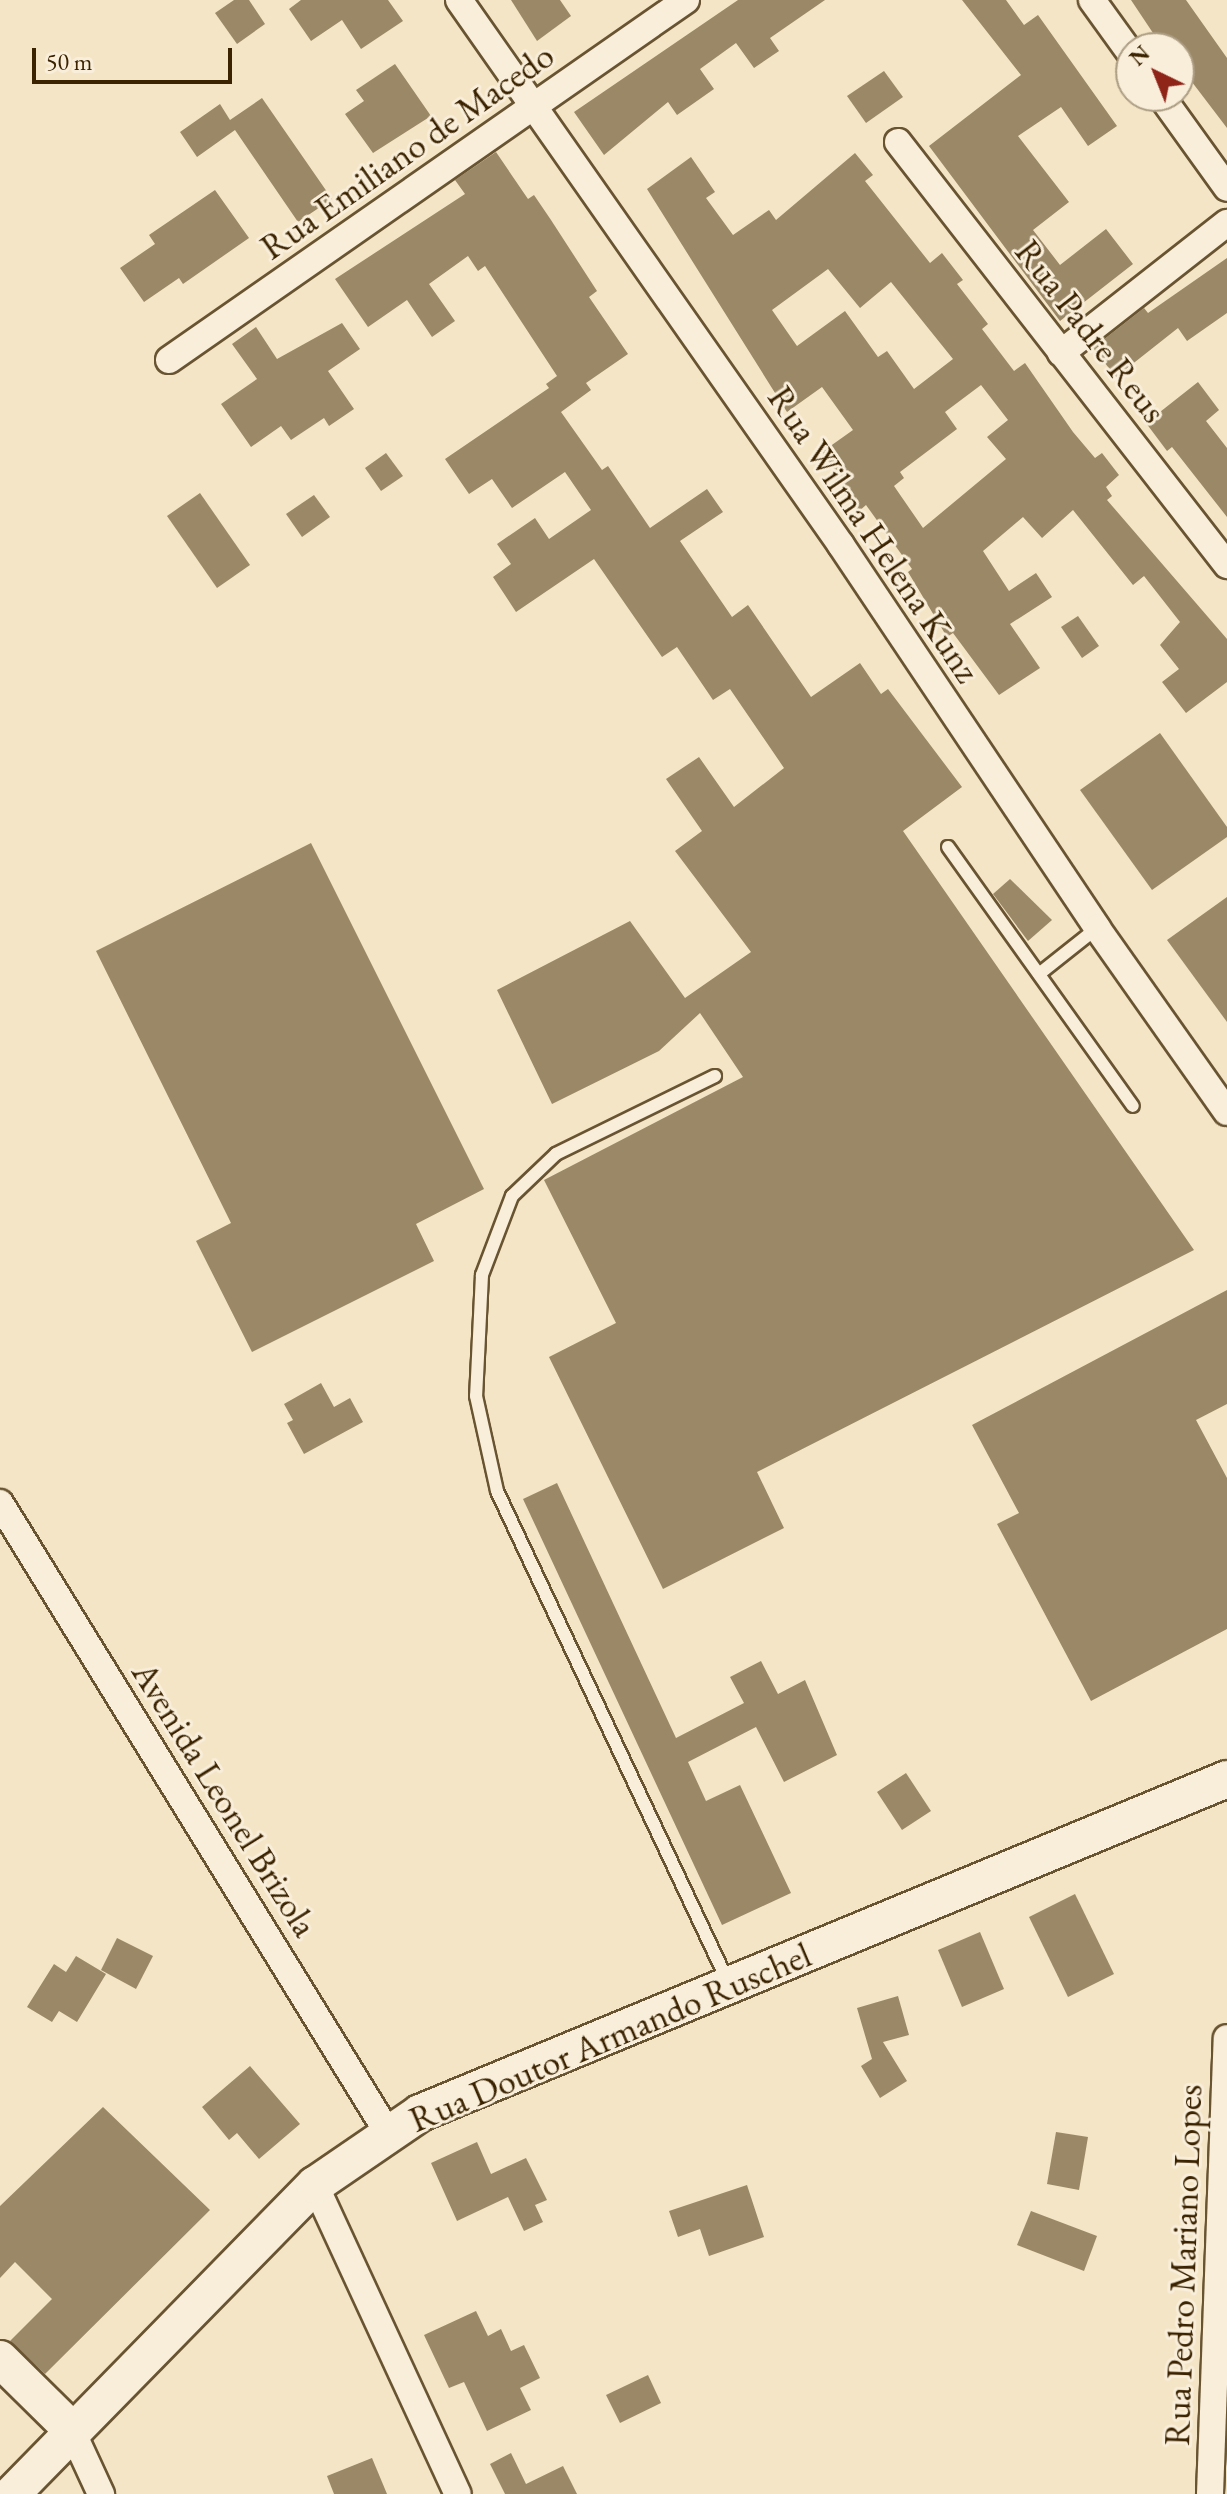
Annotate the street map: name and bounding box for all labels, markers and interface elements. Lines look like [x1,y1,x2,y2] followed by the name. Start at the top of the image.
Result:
[36,32,236,82] scale bar
[1115,32,1195,112] north arrow
[252,33,562,269] street label: Rua Emiliano de Macedo
[1123,39,1156,72] text: N
[46,46,93,77] text: 50 m
[1006,231,1176,431] street label: Rua Padre Reus
[759,378,989,690] street label: Rua Wilma Helena Kunz
[123,1653,327,1945] street label: Avenida Leonel Brizola
[403,1933,817,2141] street label: Rua Doutor Armando Ruschel
[1155,2083,1211,2447] street label: Rua Pedro Mariano Lopes

